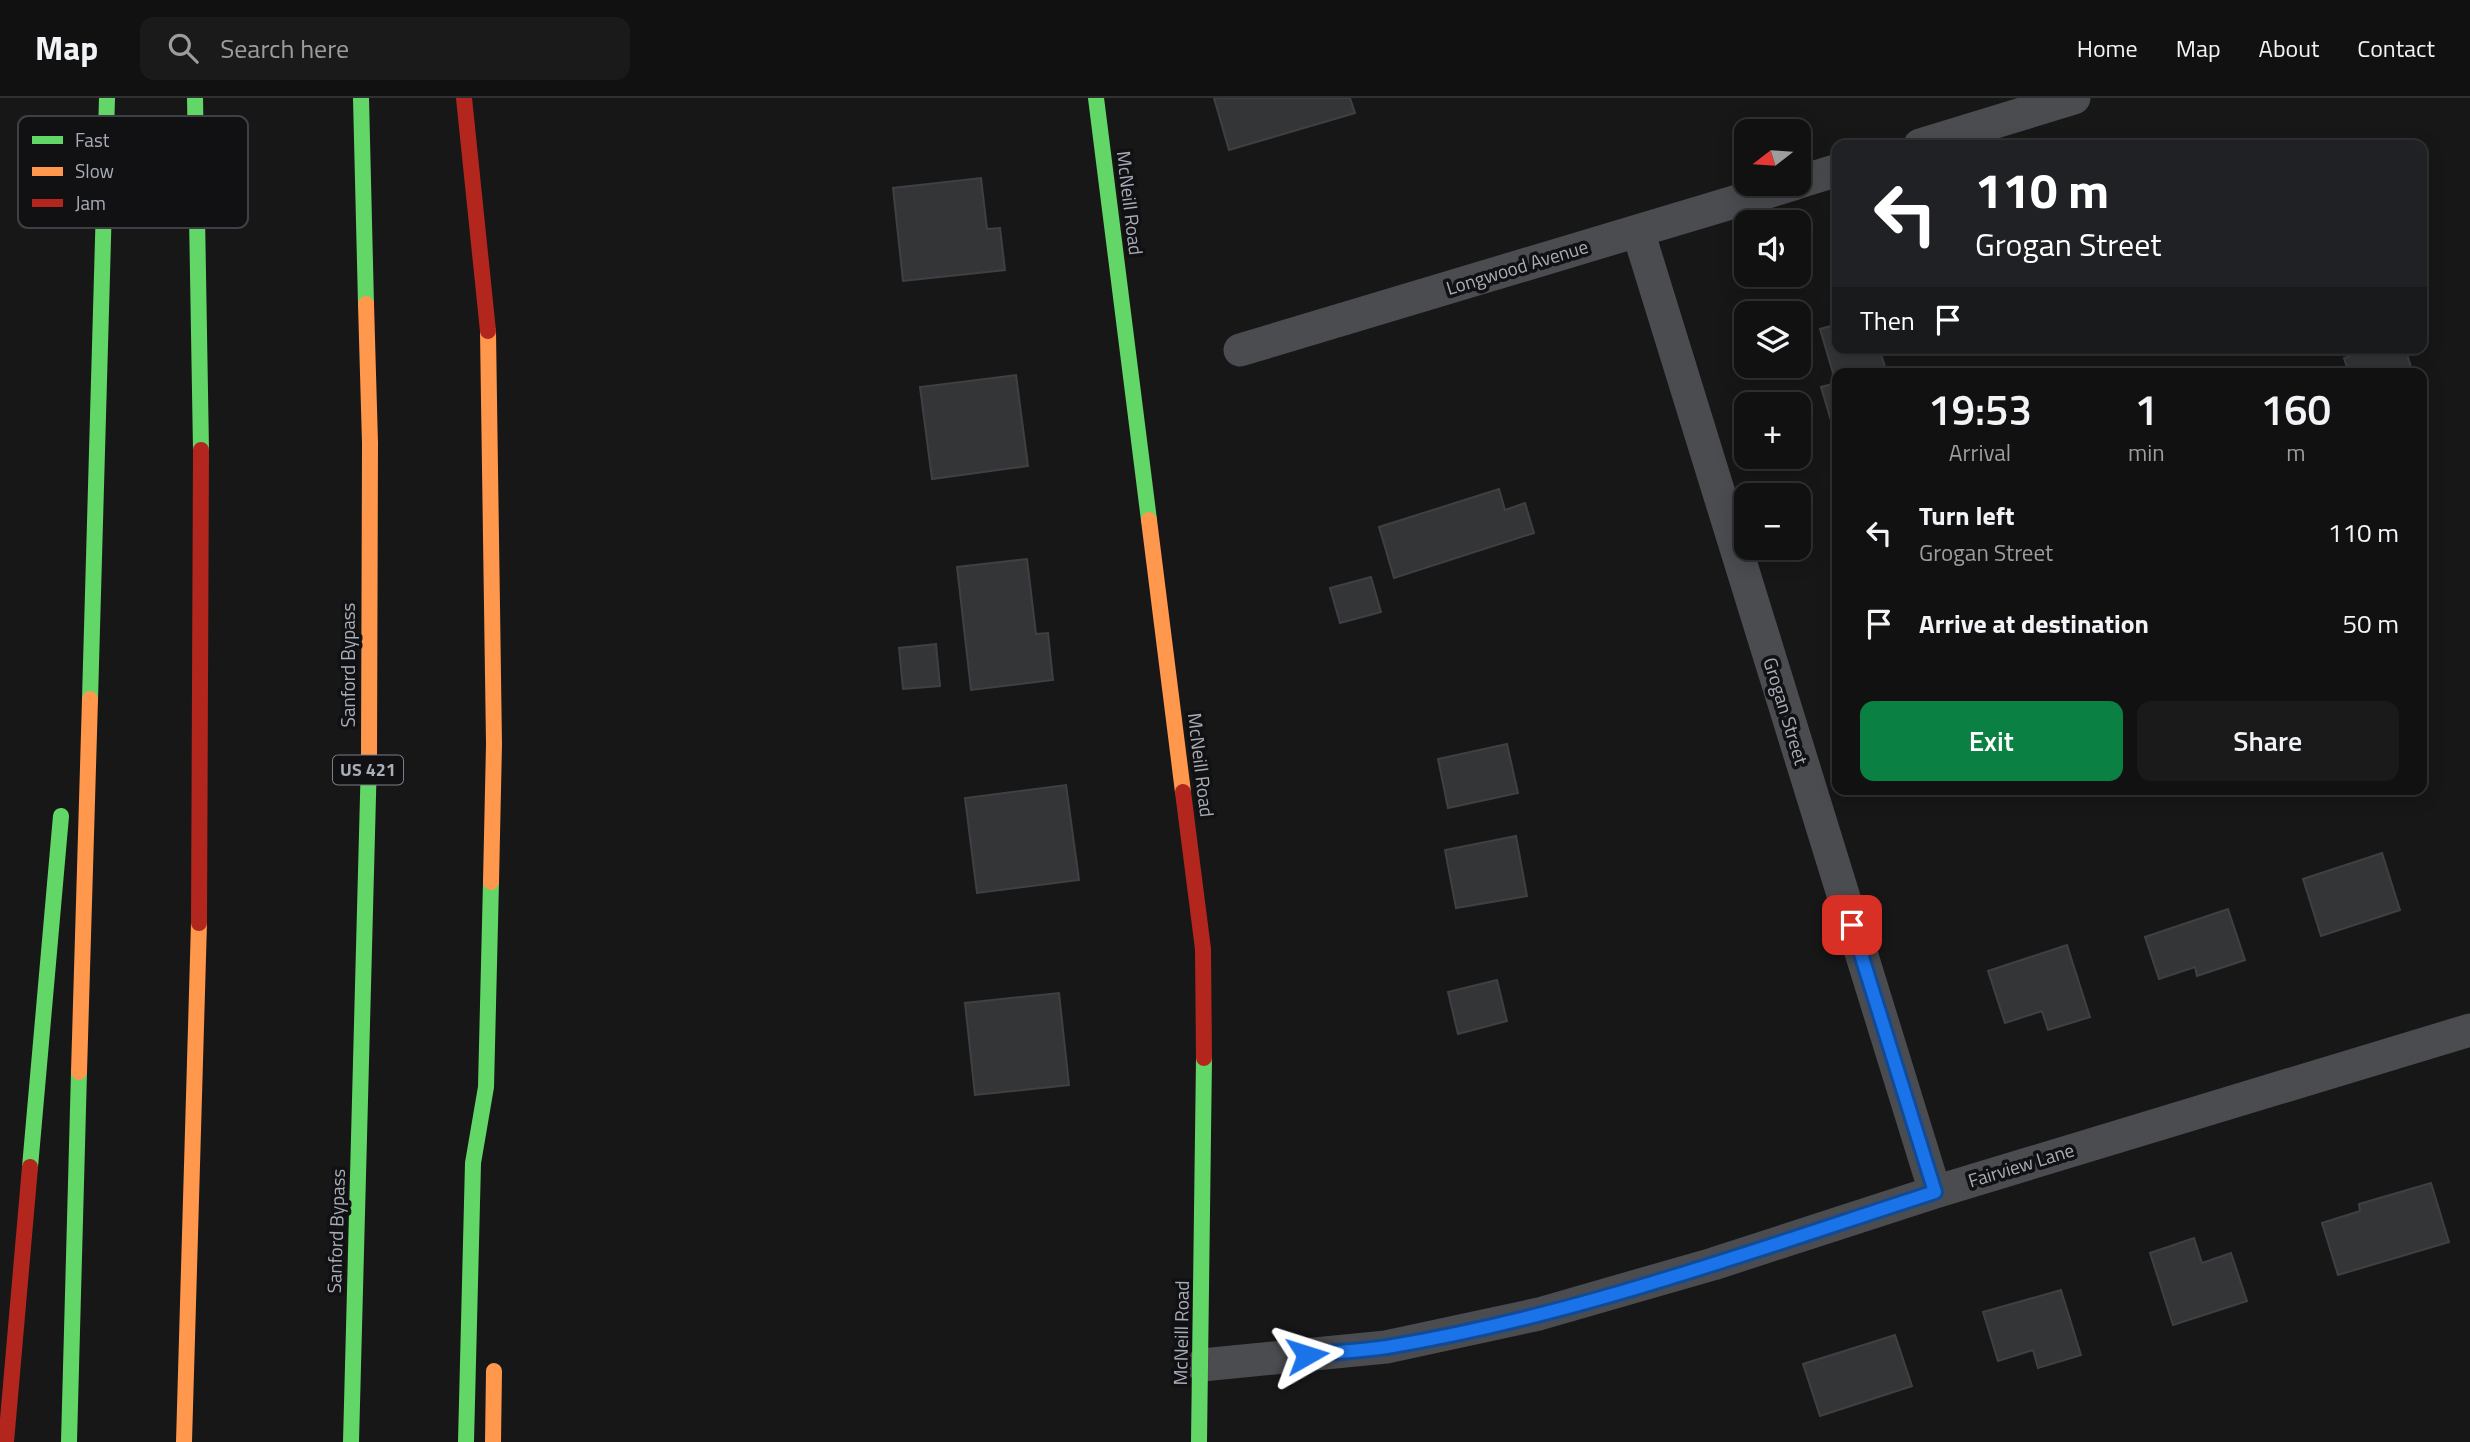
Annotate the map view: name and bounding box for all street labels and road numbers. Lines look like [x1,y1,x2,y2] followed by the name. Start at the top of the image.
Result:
[1110,149,1151,257] street label: McNeill Road
[1442,231,1591,302] street label: Longwood Avenue
[333,602,362,727] street label: Sanford Bypass
[1756,654,1817,768] street label: Grogan Street
[1181,711,1222,819] street label: McNeill Road
[333,756,403,784] road number: US 421
[1964,1135,2077,1194] street label: Fairview Lane
[319,1168,352,1294] street label: Sanford Bypass
[1165,1280,1196,1386] street label: McNeill Road

